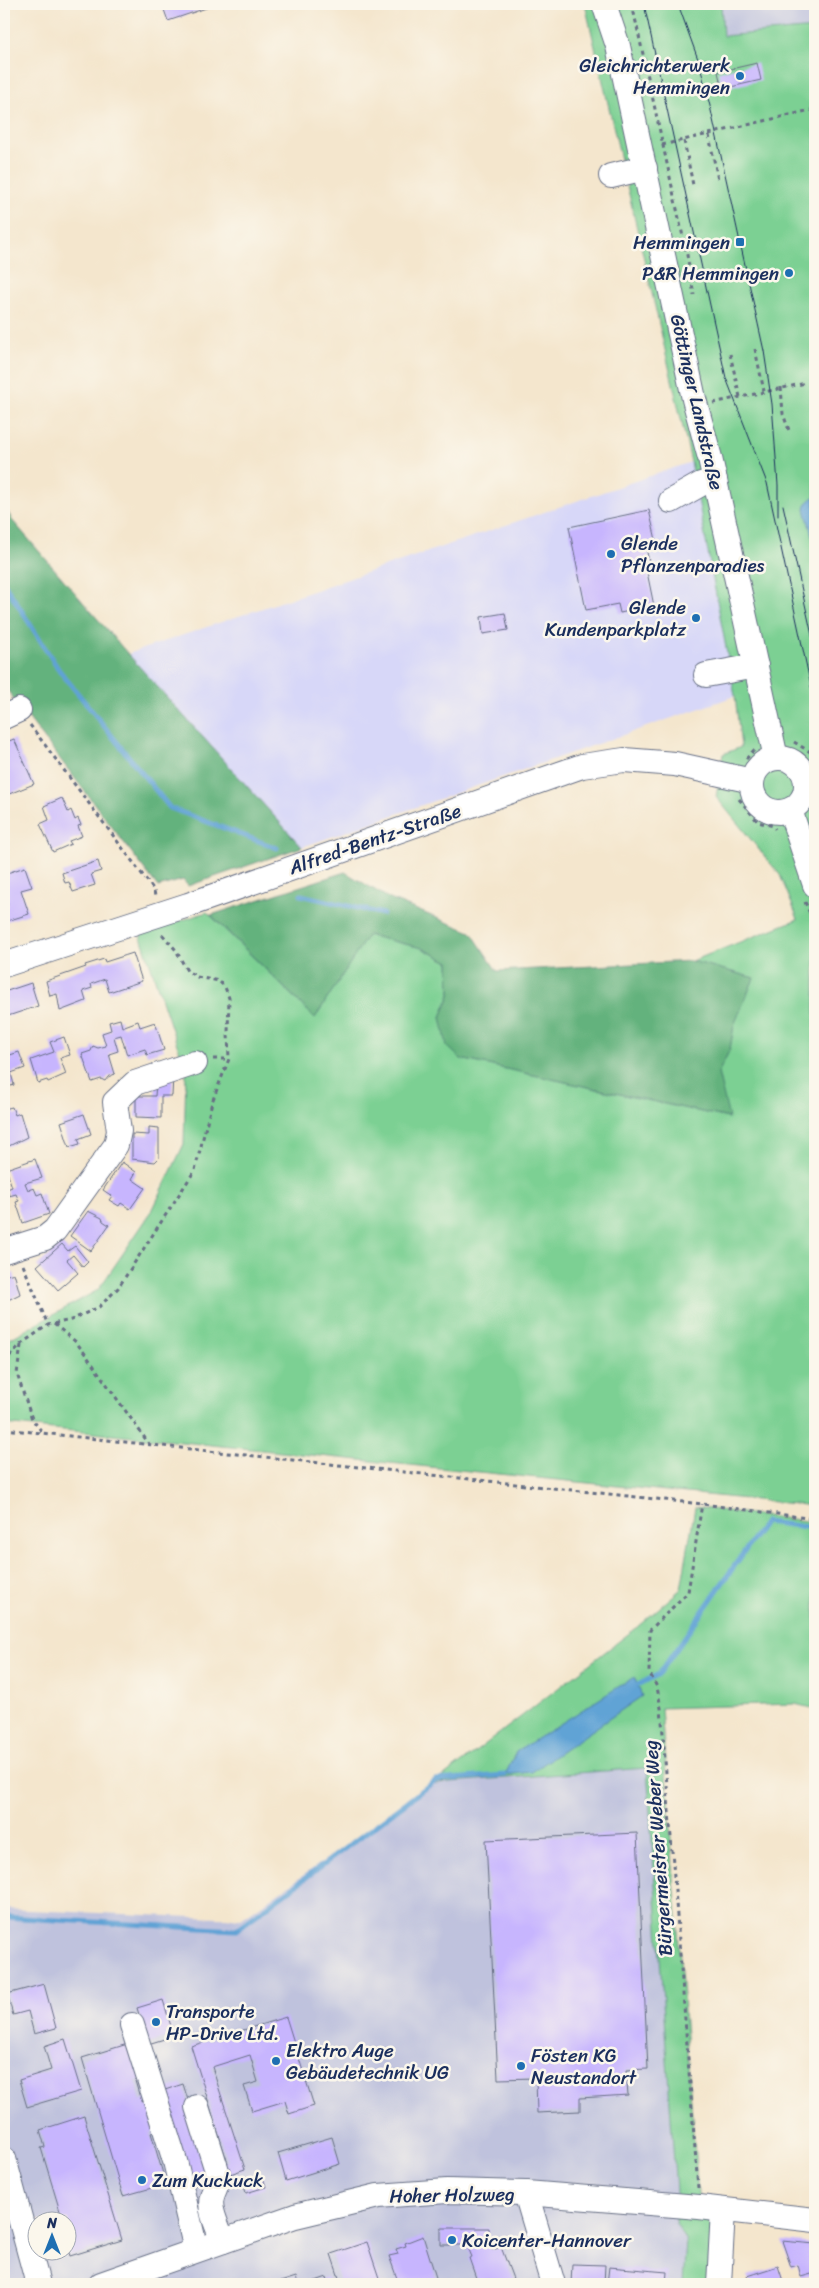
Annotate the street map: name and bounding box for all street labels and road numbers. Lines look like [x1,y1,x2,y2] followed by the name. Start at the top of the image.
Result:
[661,311,733,493] street label: Göttinger Landstraße
[283,794,466,884] street label: Alfred-Bentz-Straße
[634,1739,682,1957] street label: Bürgermeister Weber Weg
[389,2177,515,2213] street label: Hoher Holzweg

